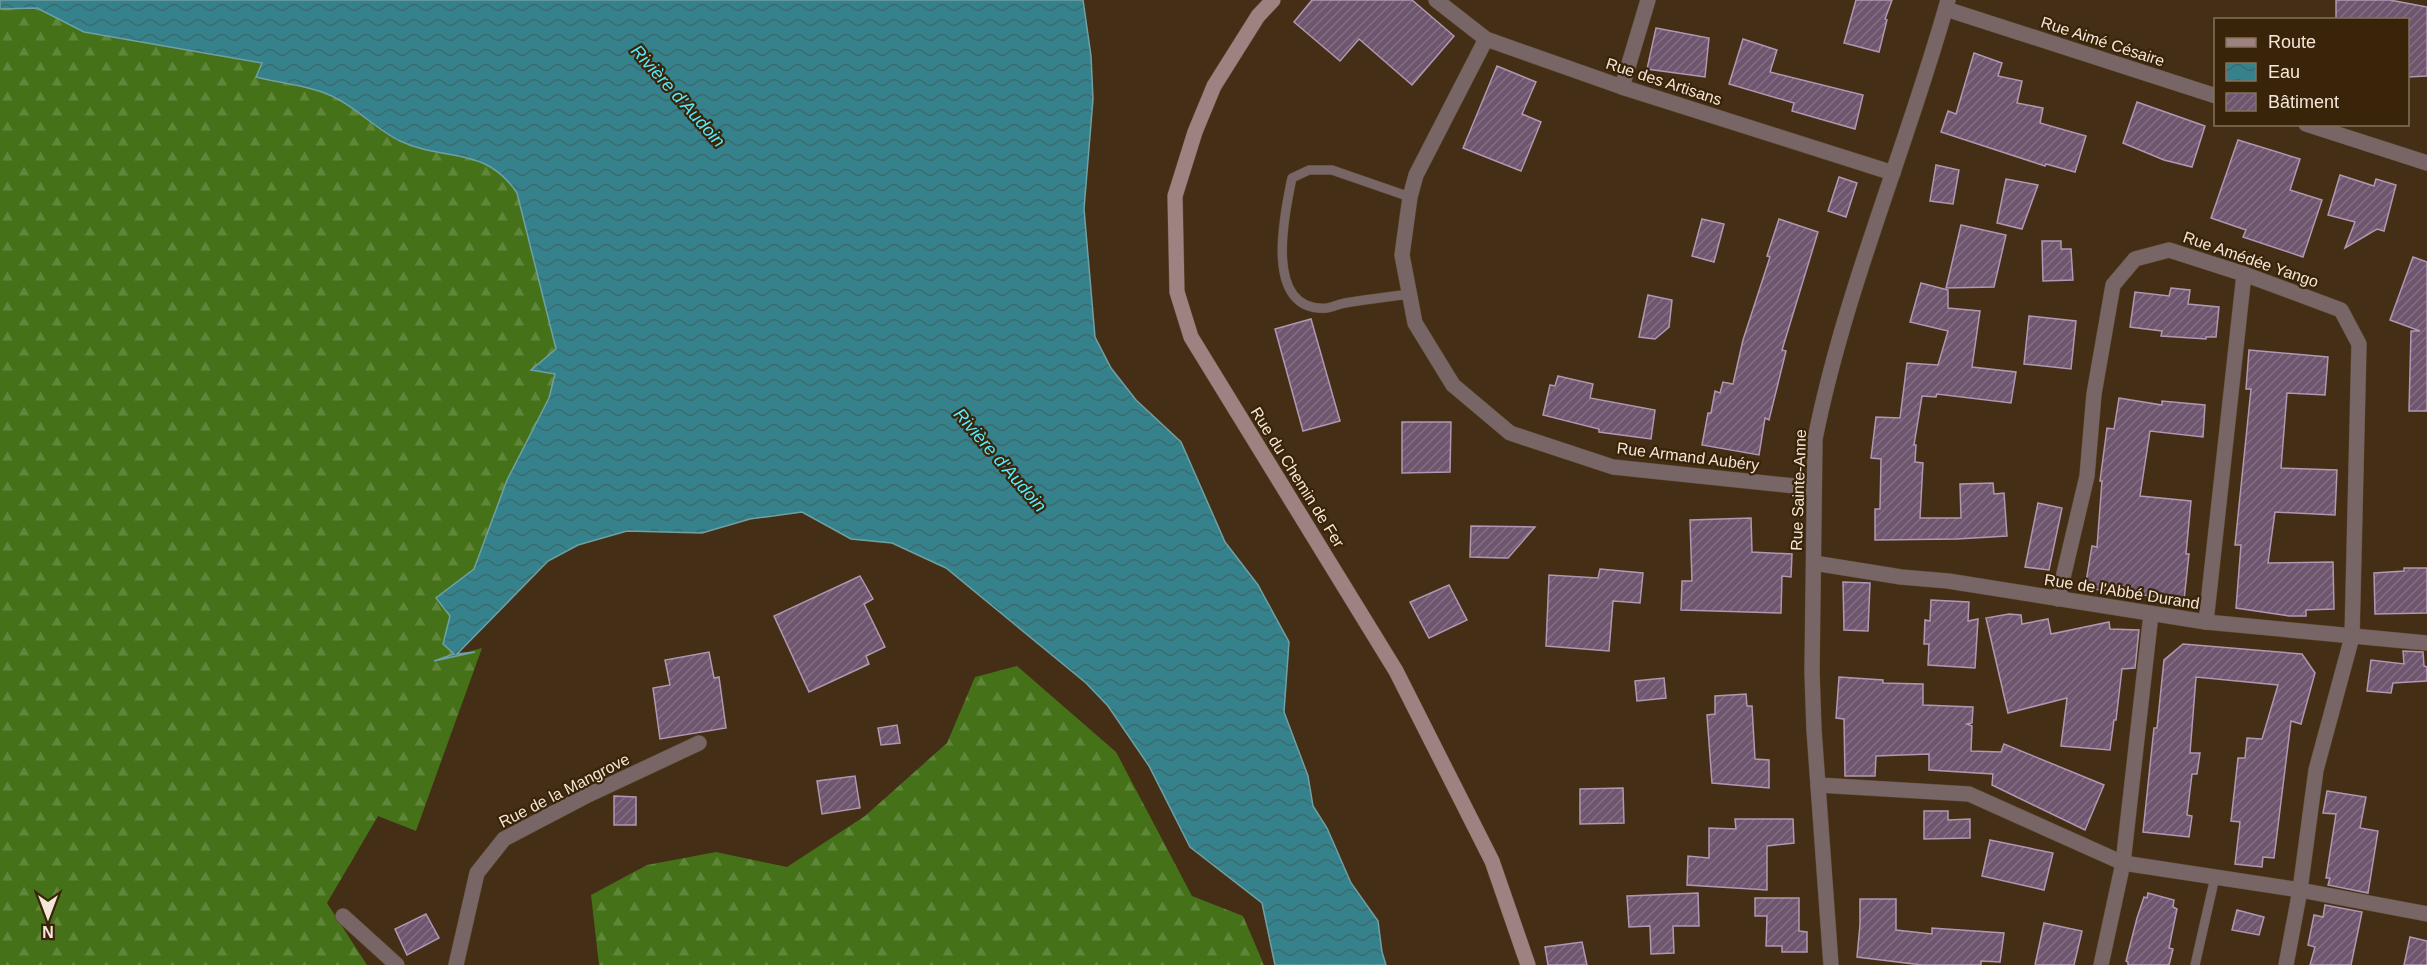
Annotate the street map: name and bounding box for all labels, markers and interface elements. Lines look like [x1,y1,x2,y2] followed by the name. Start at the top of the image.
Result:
[2039,13,2167,70] street label: Rue Aimé Césaire
[2214,18,2409,126] legend
[2268,32,2316,52] text: Route
[627,41,729,151] water label: Rivière d'Audoin
[1604,55,1724,108] street label: Rue des Artisans
[2268,62,2300,82] text: Eau
[2268,92,2339,112] text: Bâtiment
[2181,228,2321,291] street label: Rue Amédée Yango
[950,404,1050,516] water label: Rivière d'Audoin
[1247,404,1348,551] street label: Rue du Chemin de Fer
[1788,429,1809,551] street label: Rue Sainte-Anne
[1616,439,1760,474] street label: Rue Armand Aubéry
[2043,571,2201,612] street label: Rue de l'Abbé Durand
[496,750,632,831] street label: Rue de la Mangrove
[18,887,78,947] north arrow
[42,923,54,940] text: N

